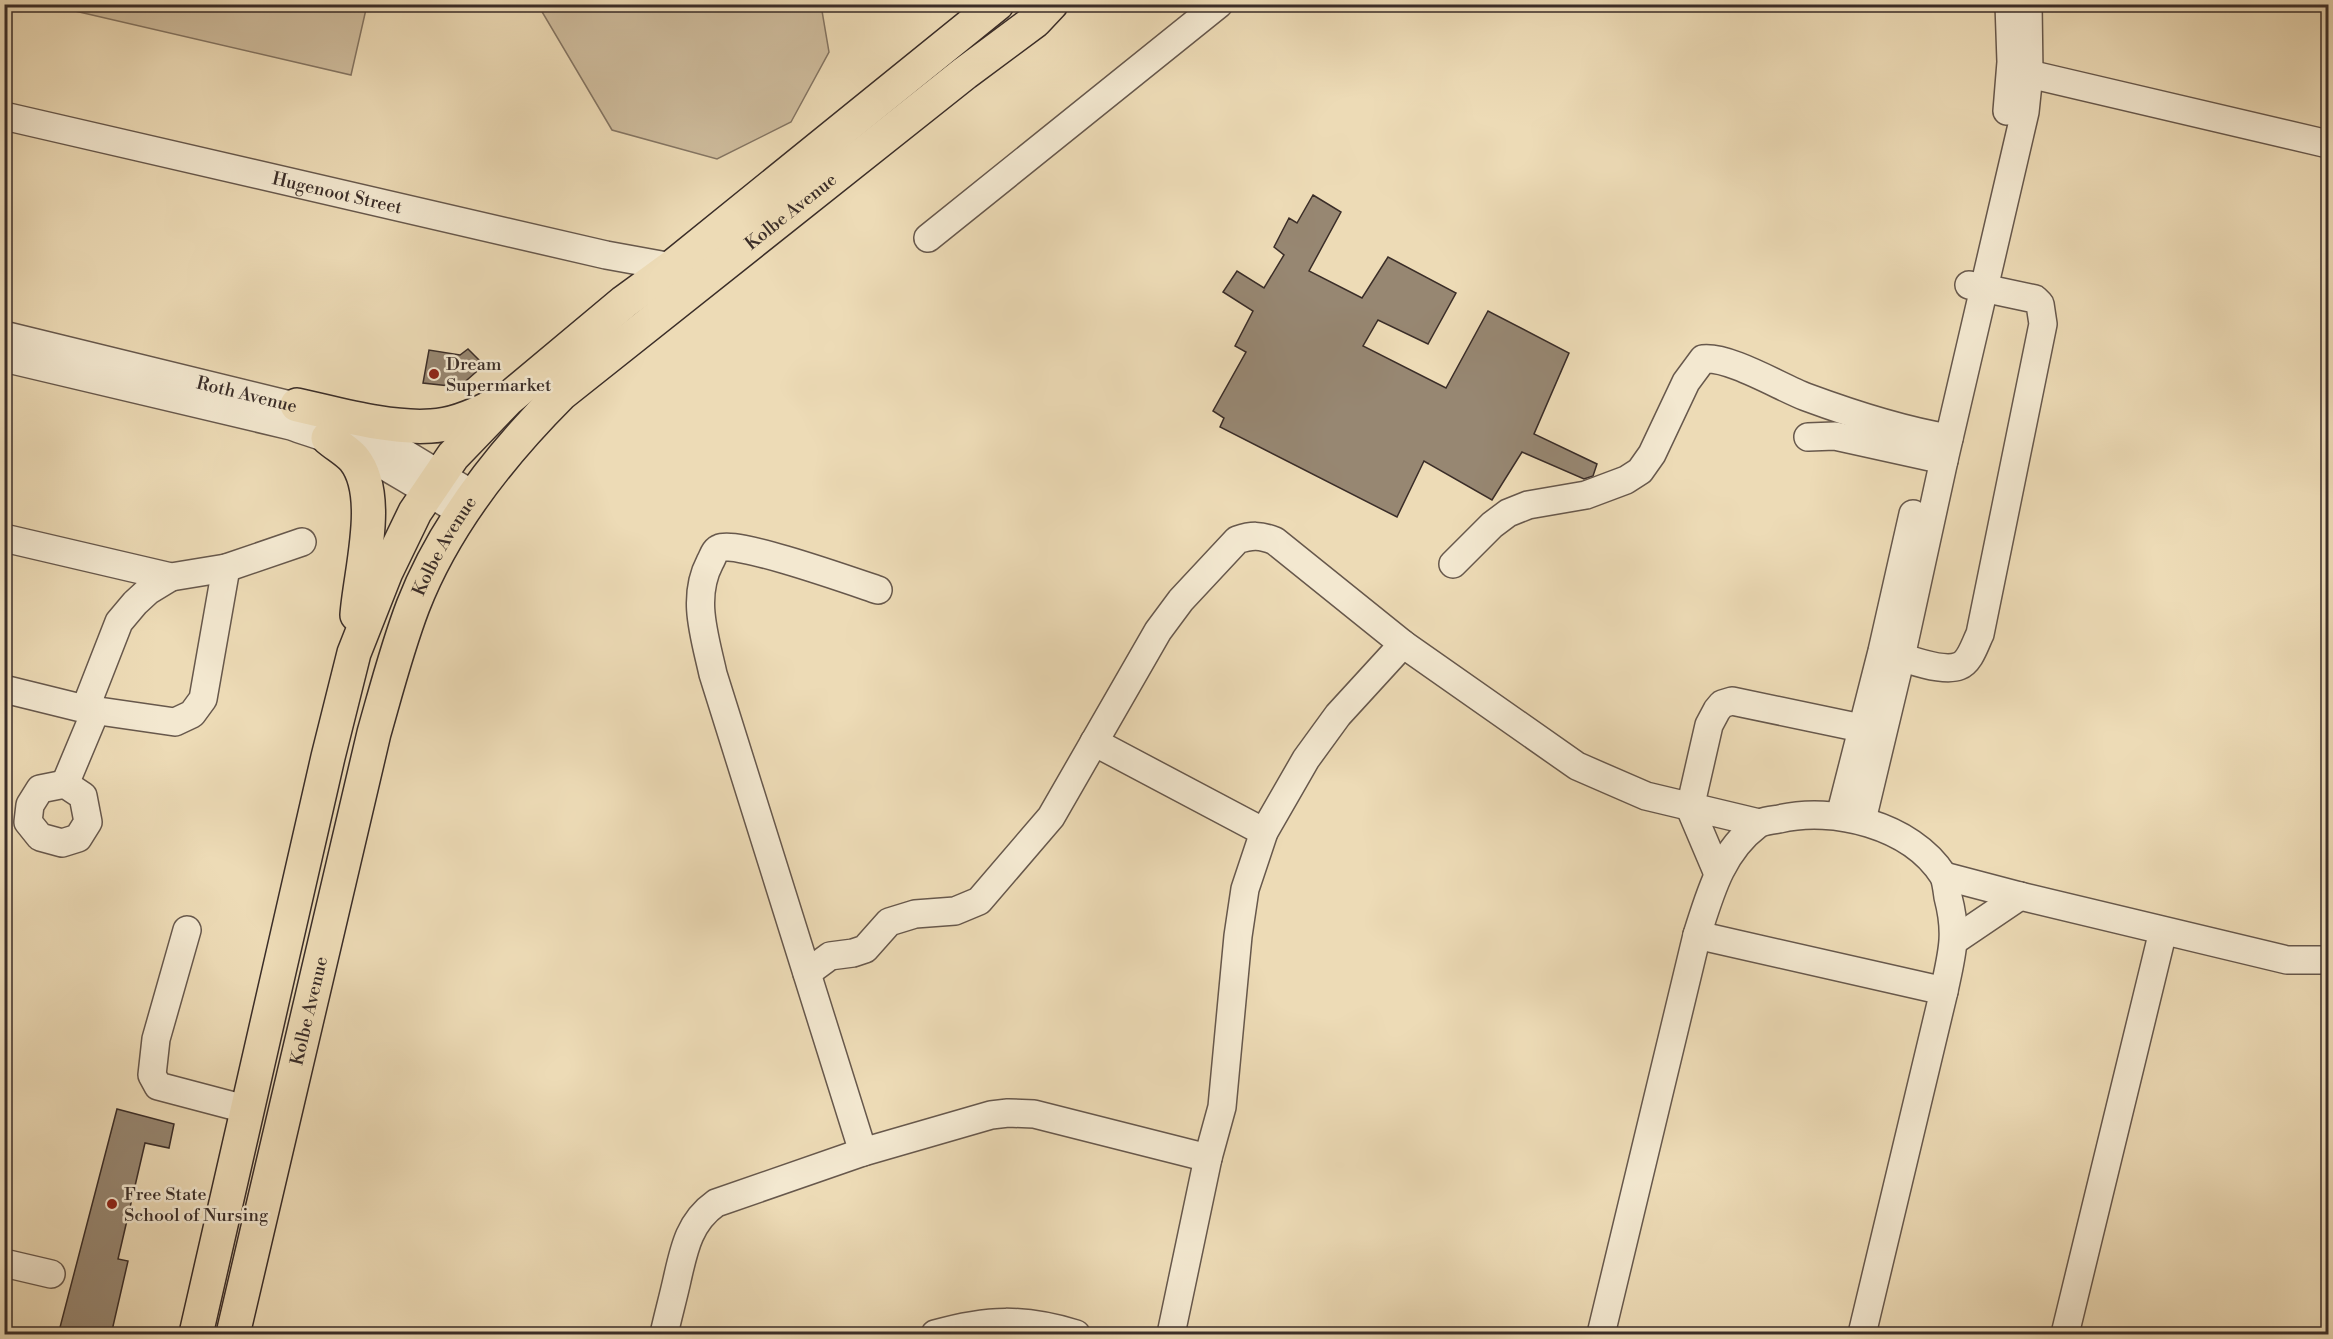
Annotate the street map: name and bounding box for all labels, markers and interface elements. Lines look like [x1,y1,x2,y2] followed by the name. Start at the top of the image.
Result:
[270,167,405,220] street label: Hugenoot Street
[740,168,842,255] street label: Kolbe Avenue
[446,353,552,397] place label: Dream Supermarket
[427,367,441,381] marker: Dream Supermarket
[194,371,299,418] street label: Roth Avenue
[408,492,482,599] street label: Kolbe Avenue
[285,954,333,1067] street label: Kolbe Avenue
[124,1183,269,1227] place label: Free State School of Nursing
[105,1197,119,1211] marker: Free State School of Nursing

